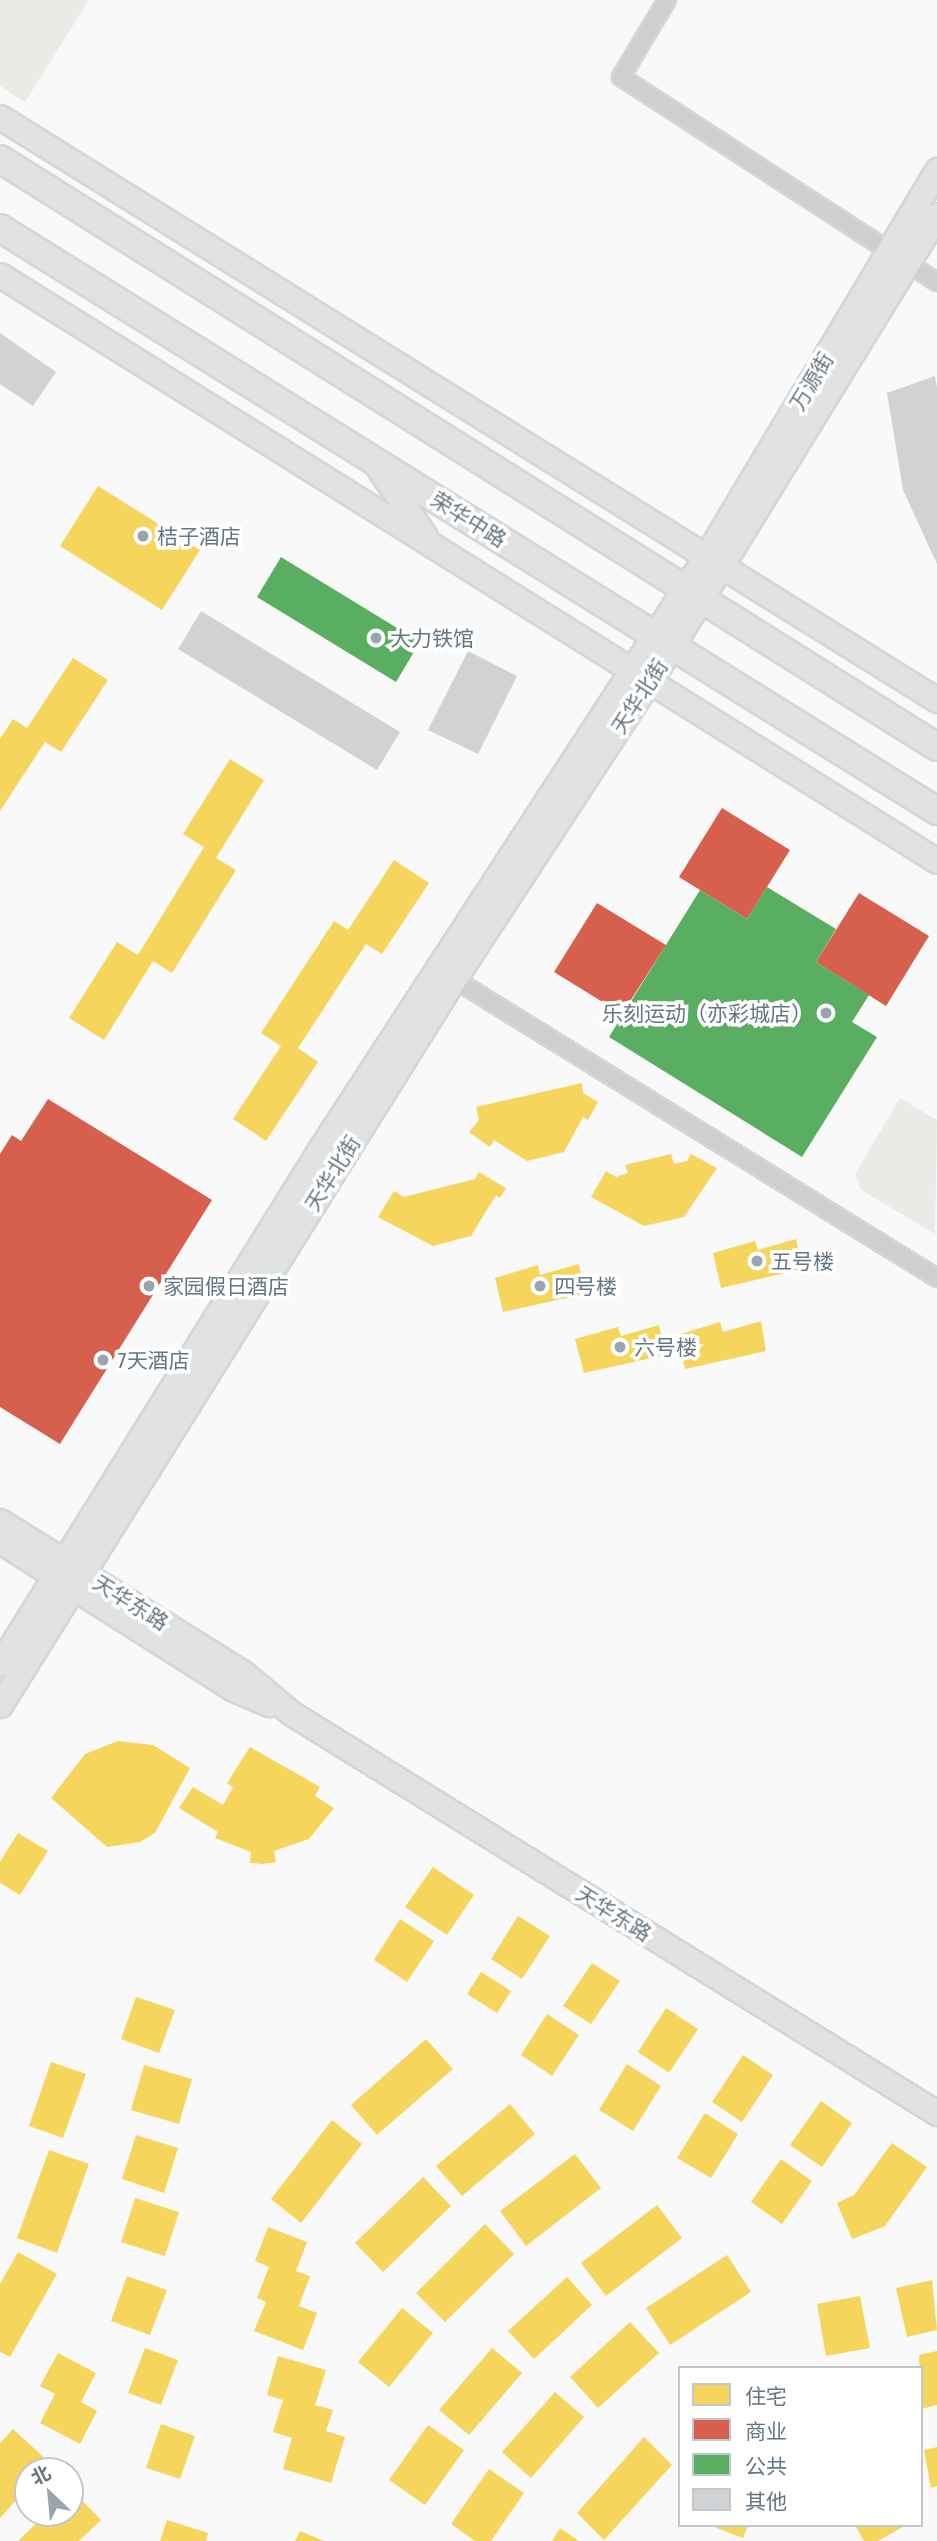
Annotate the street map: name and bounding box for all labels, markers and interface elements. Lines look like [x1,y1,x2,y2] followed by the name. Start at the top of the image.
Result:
[784,348,838,414] street label: 万源街
[427,486,511,552] street label: 荣华中路
[157,523,241,549] place label: 桔子酒店
[135,528,151,544] marker: 桔子酒店
[390,625,474,651] place label: 大力铁馆
[368,630,384,646] marker: 大力铁馆
[606,654,672,738] street label: 天华北街
[602,1000,812,1026] place label: 乐刻运动（亦彩城店）
[818,1005,834,1021] marker: 乐刻运动（亦彩城店）
[299,1131,365,1215] street label: 天华北街
[771,1248,834,1274] place label: 五号楼
[749,1253,765,1269] marker: 五号楼
[163,1273,289,1299] place label: 家园假日酒店
[554,1273,617,1299] place label: 四号楼
[141,1278,157,1294] marker: 家园假日酒店
[532,1278,548,1294] marker: 四号楼
[634,1334,697,1360] place label: 六号楼
[612,1339,628,1355] marker: 六号楼
[117,1347,190,1373] place label: 7天酒店
[95,1352,111,1368] marker: 7天酒店
[89,1569,173,1635] street label: 天华东路
[572,1880,656,1946] street label: 天华东路
[678,2366,923,2527] legend
[745,2384,787,2408] text: 住宅
[745,2419,787,2443] text: 商业
[745,2454,787,2478] text: 公共
[14,2457,84,2527] north arrow
[27,2461,54,2489] text: 北
[745,2489,787,2513] text: 其他

